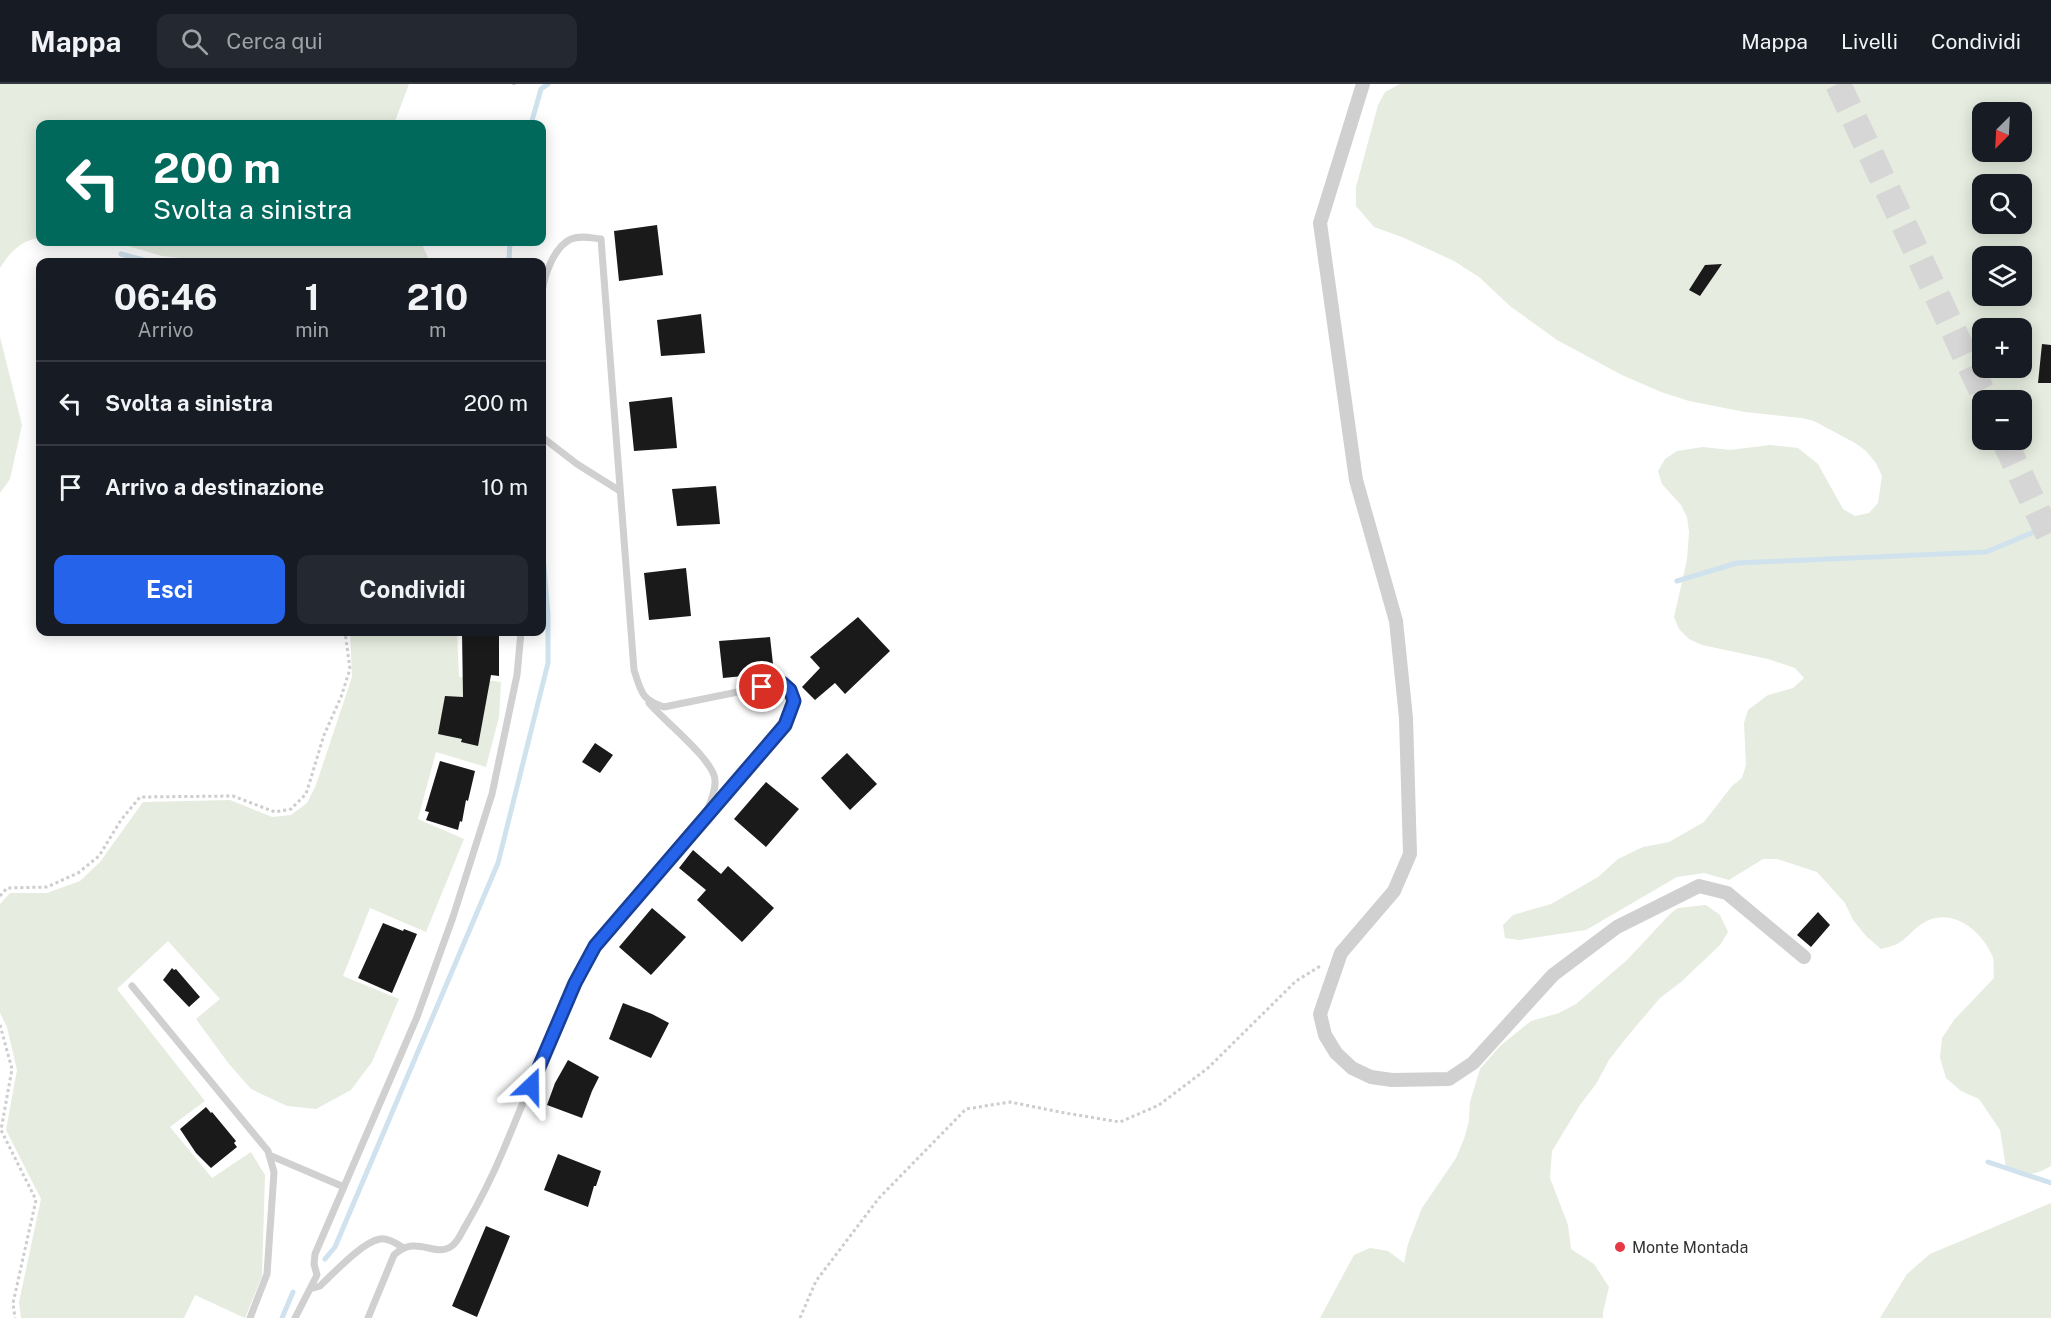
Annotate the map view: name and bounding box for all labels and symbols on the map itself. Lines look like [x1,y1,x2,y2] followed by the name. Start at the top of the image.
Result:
[1972,102,2032,162] north arrow
[736,661,787,712] pin
[499,1054,563,1118] position arrow
[1632,1238,1748,1257] place label: Monte Montada
[1613,1240,1627,1254] marker: Monte Montada

